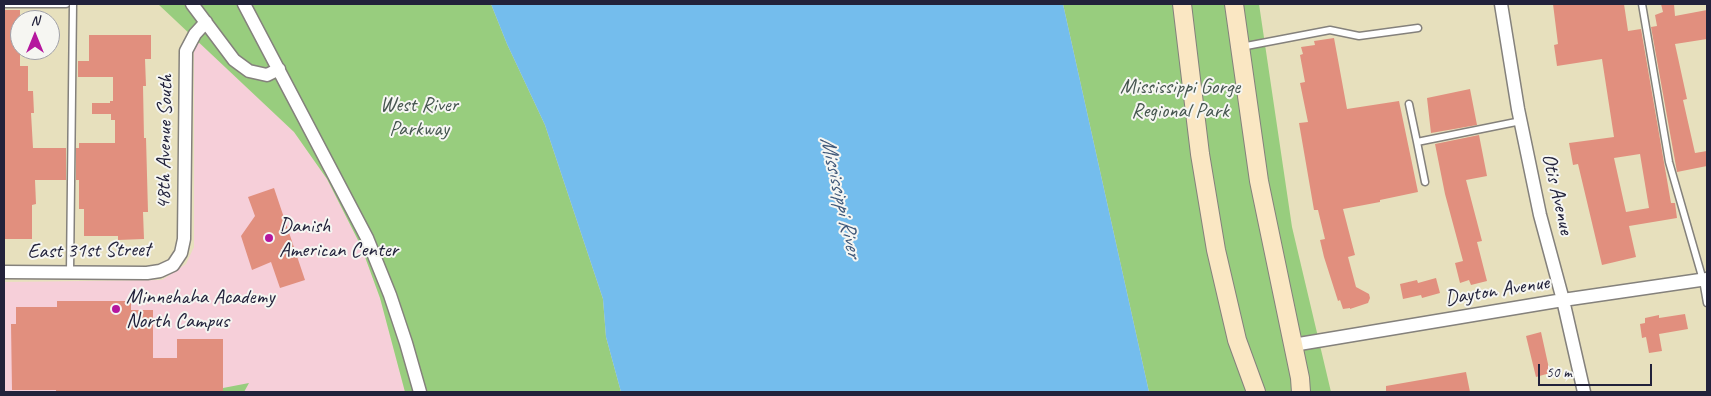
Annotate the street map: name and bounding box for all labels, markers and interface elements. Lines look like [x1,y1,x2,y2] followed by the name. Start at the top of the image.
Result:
[10,10,60,60] north arrow
[31,12,39,29] text: N
[151,74,179,210] street label: 48th Avenue South
[1120,74,1240,124] park label: Mississippi Gorge Regional Park
[380,92,458,142] park label: West River Parkway
[813,134,867,260] water label: Mississippi River
[1535,151,1579,237] street label: Otis Avenue
[279,213,398,263] place label: Danish American Center
[263,232,275,244] marker: Danish American Center
[27,237,151,265] street label: East 31st Street
[1443,270,1551,312] street label: Dayton Avenue
[126,284,274,334] place label: Minnehaha Academy North Campus
[110,303,122,315] marker: Minnehaha Academy North Campus
[1541,354,1655,386] scale bar
[1546,363,1572,382] text: 50 m

